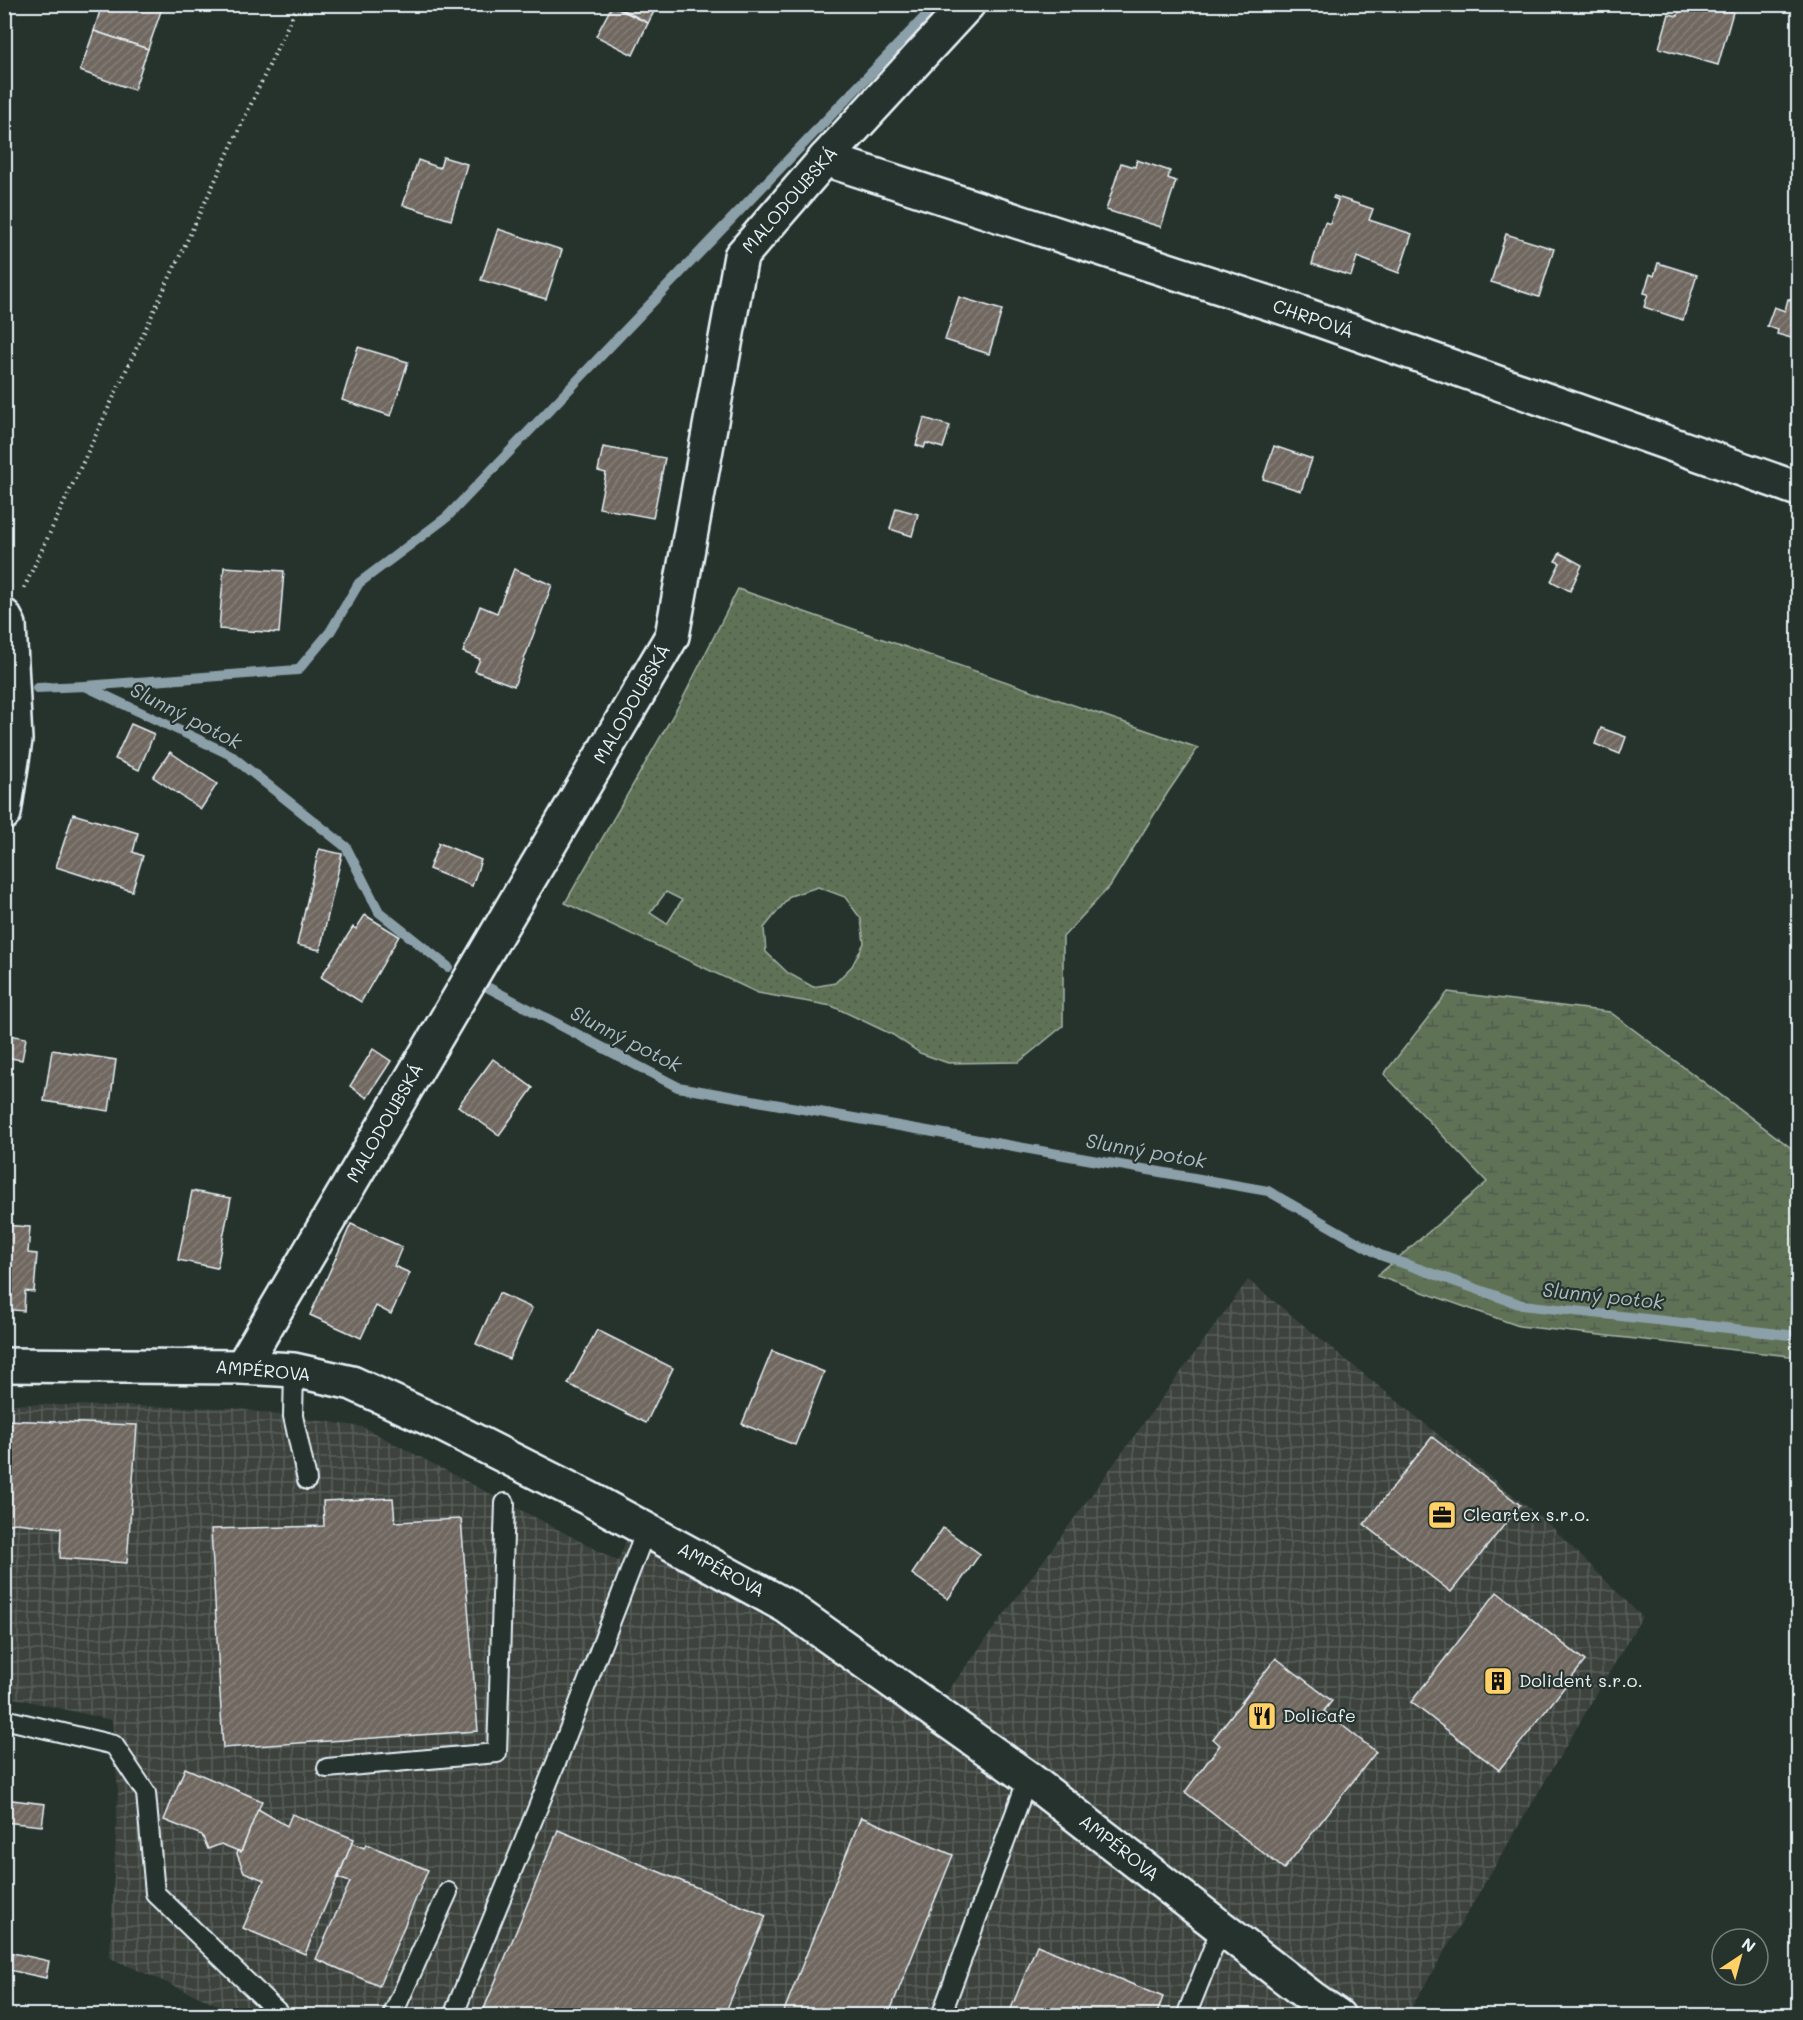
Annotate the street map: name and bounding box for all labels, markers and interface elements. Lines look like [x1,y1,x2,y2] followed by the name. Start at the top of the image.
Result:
[736,141,842,258] street label: MALODOUBSKÁ
[1270,293,1357,343] street label: CHRPOVÁ
[587,640,675,767] street label: MALODOUBSKÁ
[126,676,247,754] water label: Slunný potok
[566,999,687,1077] water label: Slunný potok
[340,1059,428,1186] street label: MALODOUBSKÁ
[1084,1127,1209,1173] water label: Slunný potok
[1541,1276,1665,1314] water label: Slunný potok
[215,1354,312,1386] street label: AMPÉROVA
[1426,1499,1458,1531] office icon: Cleartex s.r.o.
[1463,1502,1590,1526] place label: Cleartex s.r.o.
[674,1536,769,1602] street label: AMPÉROVA
[1482,1665,1514,1697] building icon: Dolident s.r.o.
[1519,1668,1643,1692] place label: Dolident s.r.o.
[1246,1700,1278,1732] restaurant icon: Dolicafe
[1283,1703,1356,1727] place label: Dolicafe
[1075,1808,1165,1886] street label: AMPÉROVA
[1710,1927,1770,1987] north arrow
[1738,1932,1760,1957] text: N

